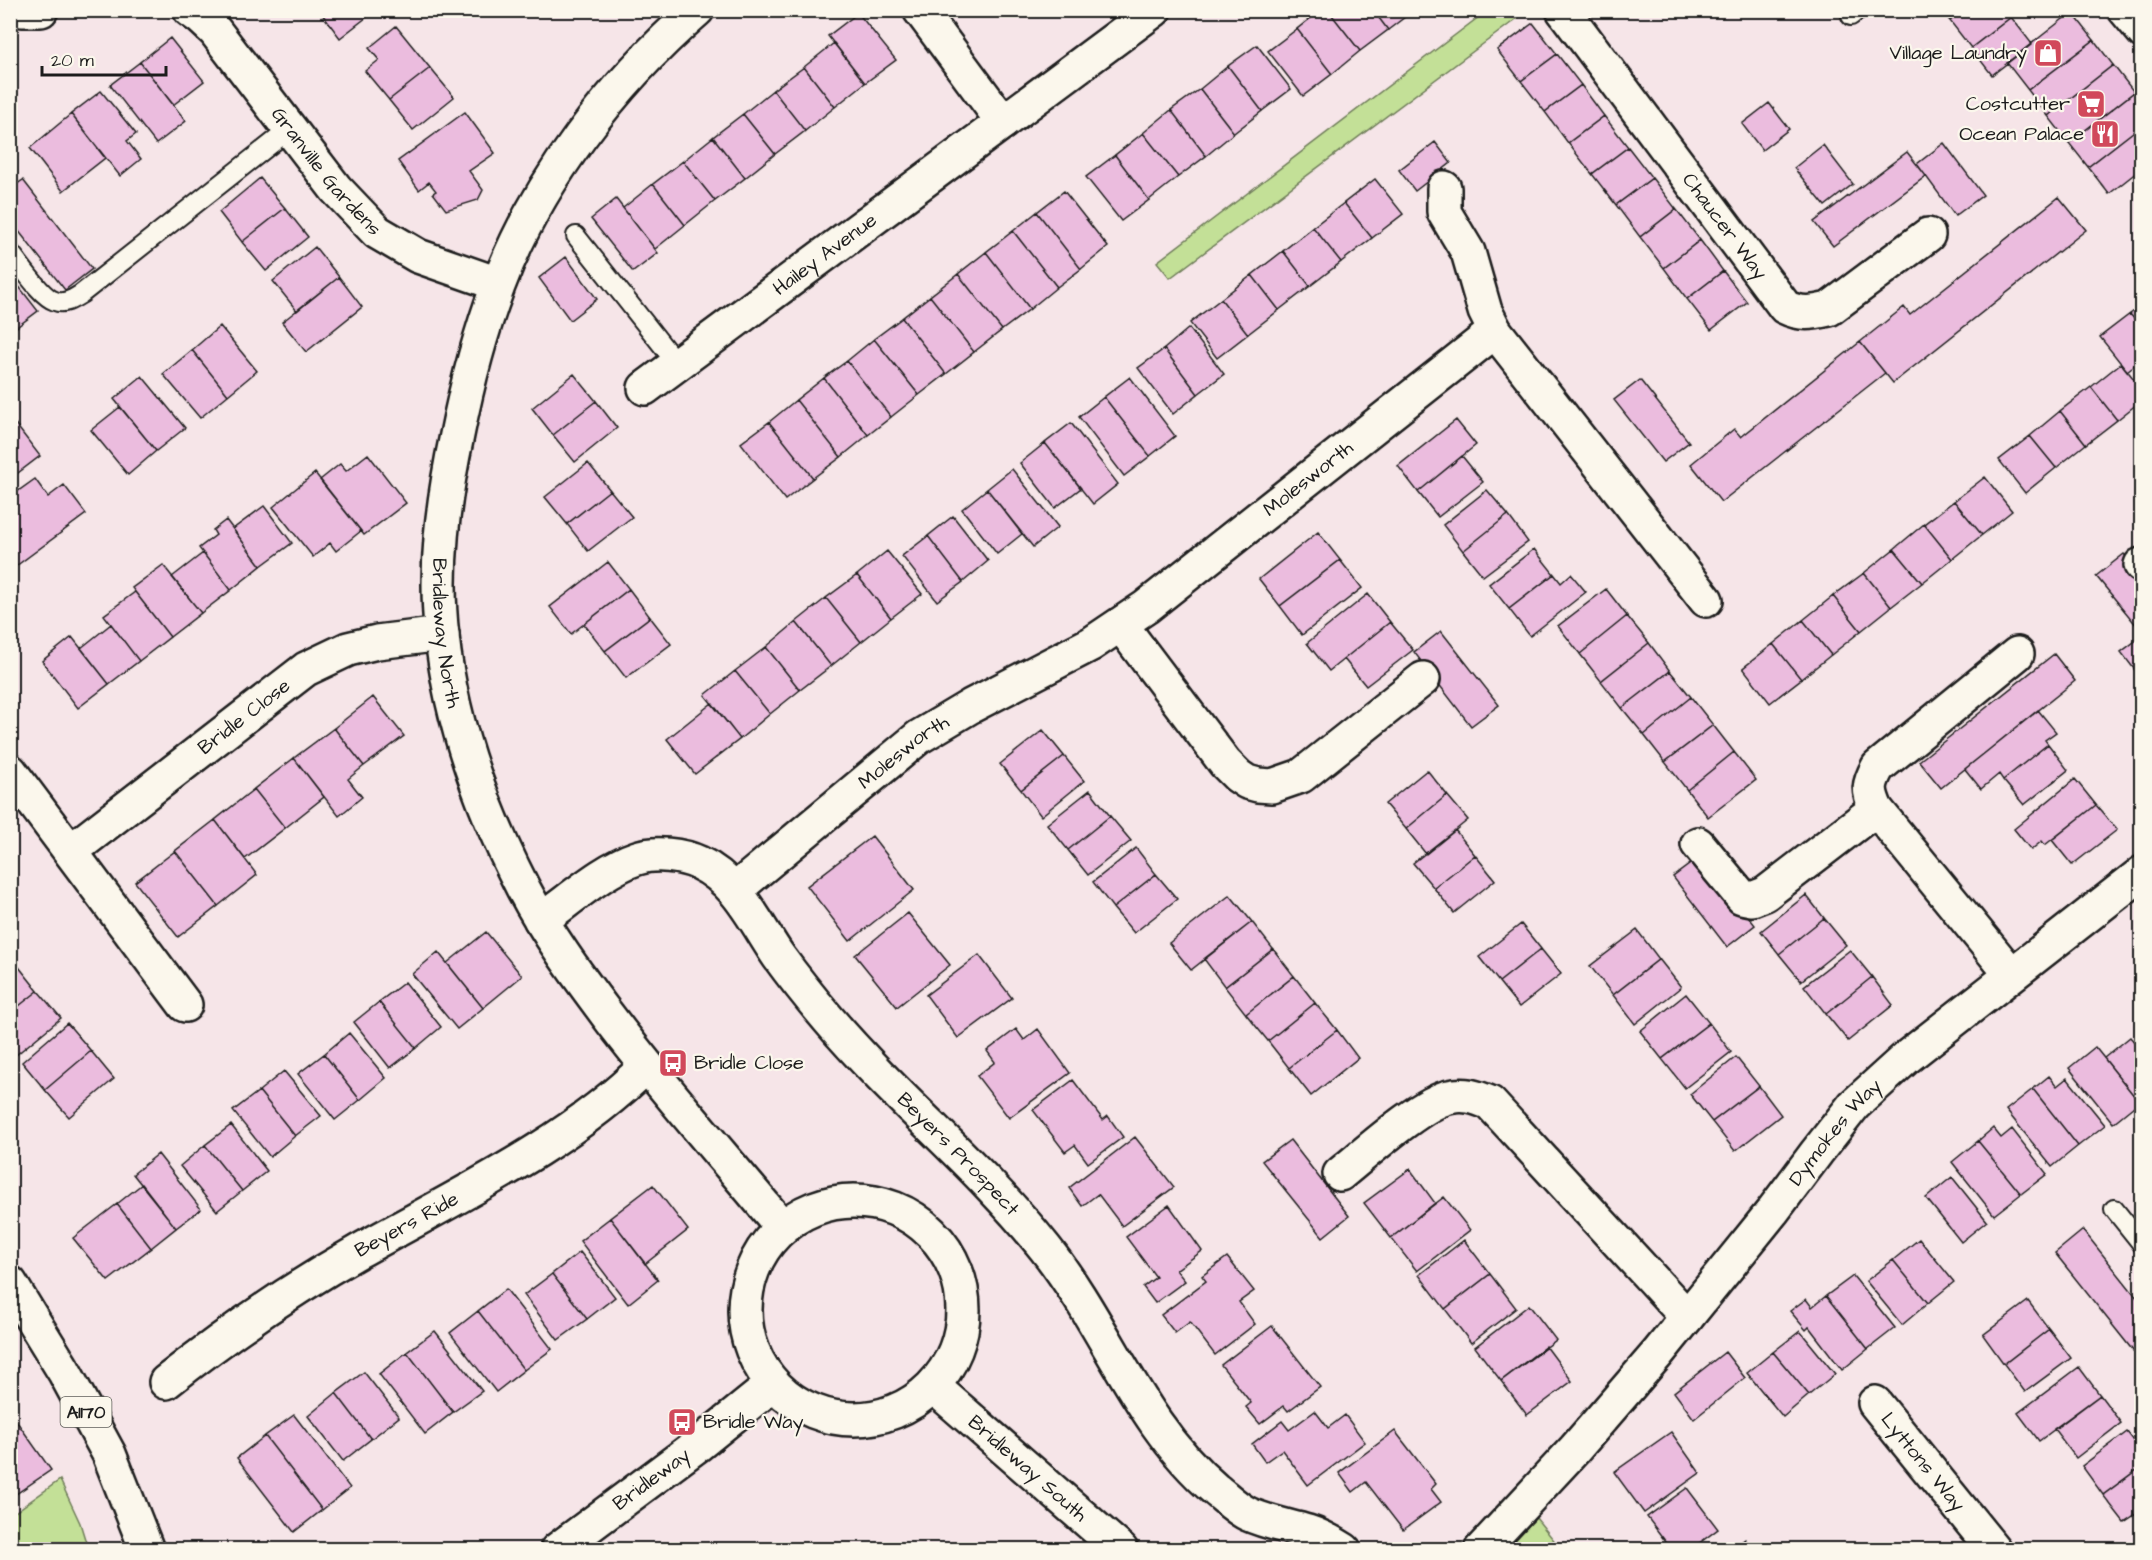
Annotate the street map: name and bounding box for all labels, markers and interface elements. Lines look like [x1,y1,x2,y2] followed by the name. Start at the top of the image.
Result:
[2032,37,2064,69] shop icon: Village Laundry
[42,39,166,77] scale bar
[1889,39,2027,68] place label: Village Laundry
[51,48,94,73] text: 20 m
[2075,88,2107,120] supermarket icon: Costcutter
[1966,90,2070,118] place label: Costcutter
[264,101,388,242] street label: Granville Gardens
[2089,118,2121,150] restaurant icon: Ocean Palace
[1959,120,2084,148] place label: Ocean Palace
[1675,167,1774,286] street label: Chaucer Way
[767,206,883,302] street label: Hailey Avenue
[1257,434,1359,523] street label: Molesworth
[425,557,468,711] street label: Bridleway North
[192,672,296,762] street label: Bridle Close
[852,708,954,796] street label: Molesworth
[657,1047,689,1079] bus stop icon: Bridle Close
[694,1049,804,1077] place label: Bridle Close
[1782,1072,1889,1192] street label: Dymokes Way
[891,1086,1026,1222] street label: Beyers Prospect
[350,1185,464,1265] street label: Beyers Ride
[60,1397,112,1427] road number: A1170
[666,1406,698,1438] bus stop icon: Bridle Way
[1874,1406,1972,1518] street label: Lyttons Way
[703,1408,803,1437] place label: Bridle Way
[962,1409,1093,1528] street label: Bridleway South
[607,1441,697,1518] street label: Bridleway

